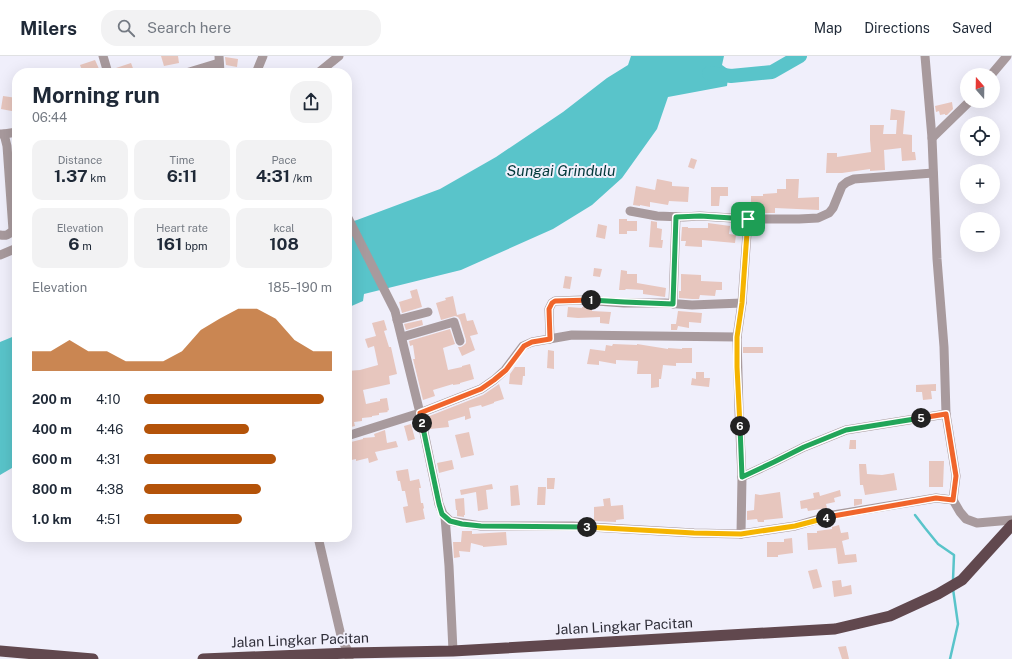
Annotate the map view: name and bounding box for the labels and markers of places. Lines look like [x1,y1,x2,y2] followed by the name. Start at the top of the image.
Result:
[731,202,765,236] pin
[581,290,601,310] pin: 1
[911,408,931,428] pin: 5
[412,413,432,433] pin: 2
[730,416,750,436] pin: 6
[816,508,836,528] pin: 4
[577,517,597,537] pin: 3

